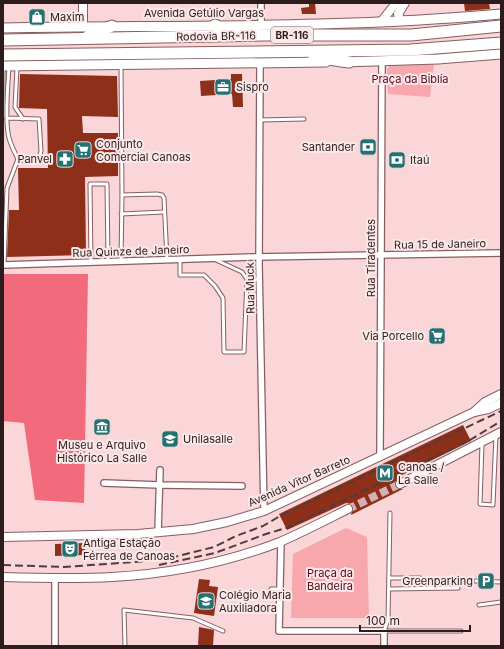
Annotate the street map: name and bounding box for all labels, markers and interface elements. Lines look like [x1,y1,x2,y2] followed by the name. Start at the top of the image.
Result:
[144,6,264,20] street label: Avenida Getúlio Vargas
[27,7,47,27] shop icon: Maxim
[50,10,84,24] place label: Maxim
[271,27,313,43] road number: BR-116
[176,28,256,44] street label: Rodovia BR-116
[371,72,449,86] park label: Praça da Biblía
[213,77,233,97] office icon: Sispro
[236,80,269,94] place label: Sispro
[96,137,191,164] place label: Conjunto Comercial Canoas
[358,137,378,157] bank icon: Santander
[73,140,93,160] supermarket icon: Conjunto Comercial Canoas
[302,140,355,154] place label: Santander
[55,149,75,169] pharmacy icon: Panvel
[387,150,407,170] bank icon: Itaú
[17,152,52,166] place label: Panvel
[410,153,429,167] place label: Itaú
[364,219,378,297] street label: Rua Tiradentes
[394,236,486,252] street label: Rua 15 de Janeiro
[72,242,190,260] street label: Rua Quinze de Janeiro
[243,262,257,314] street label: Rua Muck
[427,326,447,346] supermarket icon: Via Porcello
[362,329,424,343] place label: Via Porcello
[92,417,112,437] museum icon: Museu e Arquivo Histórico La Salle
[160,429,180,449] school or university icon: Unilasalle
[183,432,233,446] place label: Unilasalle
[57,438,147,465] place label: Museu e Arquivo Histórico La Salle
[246,452,353,510] street label: Avenida Vitor Barreto
[398,460,444,487] place label: Canoas / La Salle
[375,463,395,483] metro station icon: Canoas / La Salle
[83,536,175,563] place label: Antiga Estação Férrea de Canoas
[60,539,80,559] theatre icon: Antiga Estação Férrea de Canoas
[307,566,353,593] park label: Praça da Bandeira
[476,571,496,591] parking icon: Greenparking
[402,574,473,588] place label: Greenparking
[219,588,291,615] place label: Colégio Maria Auxiliadora
[196,591,216,611] school or university icon: Colégio Maria Auxiliadora
[360,607,470,633] scale bar
[366,613,400,628] text: 100 m

